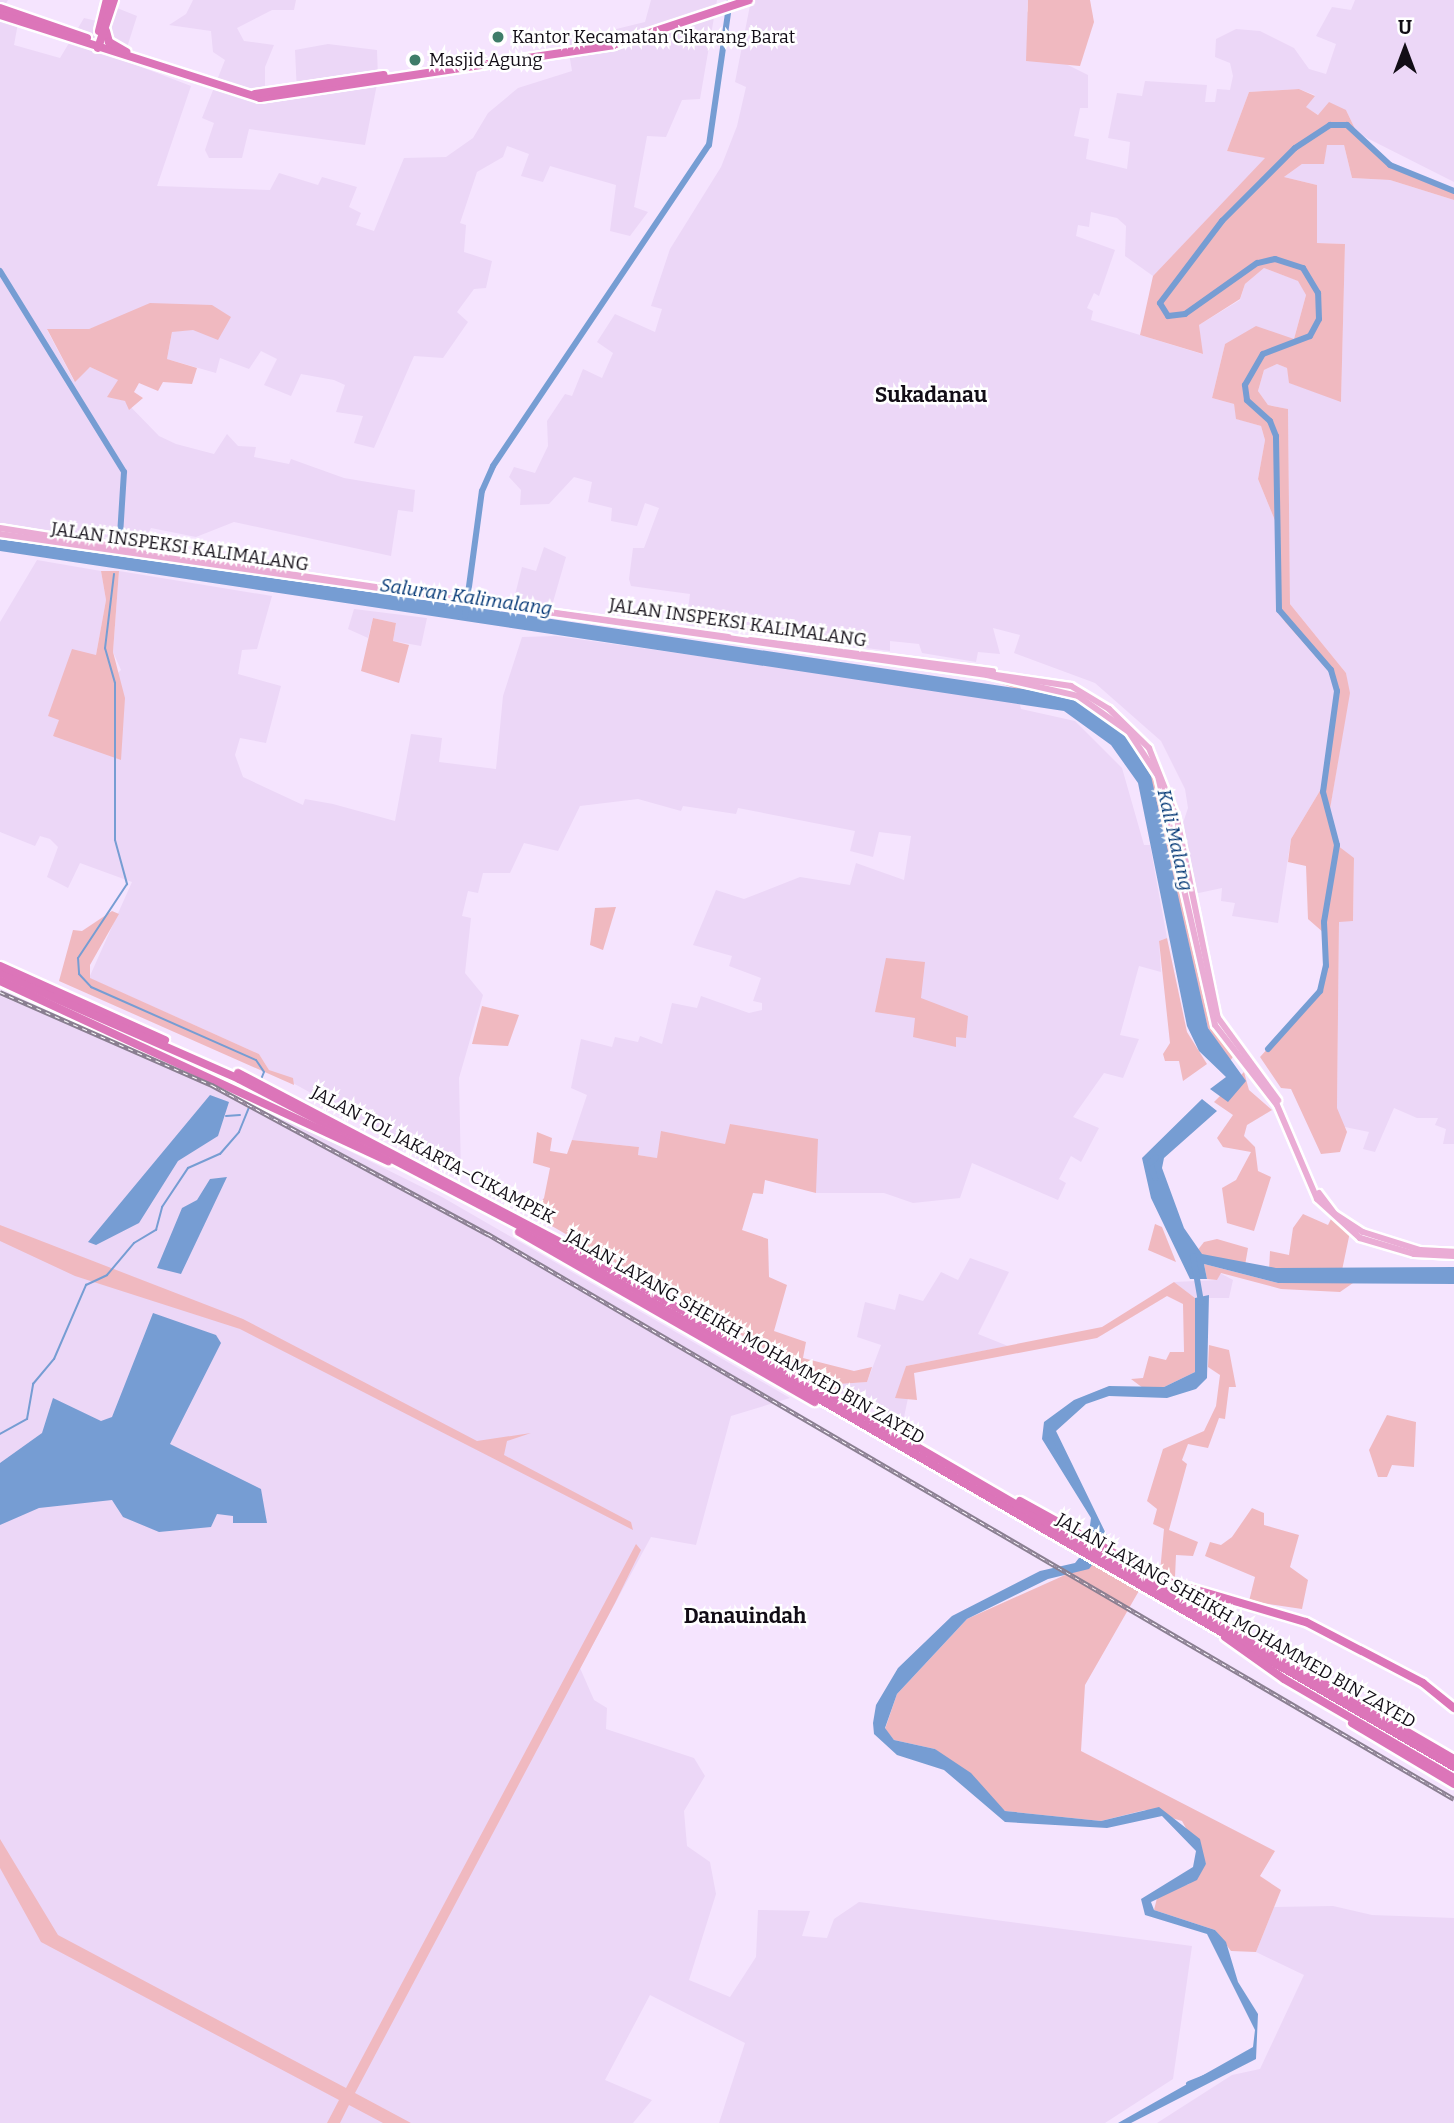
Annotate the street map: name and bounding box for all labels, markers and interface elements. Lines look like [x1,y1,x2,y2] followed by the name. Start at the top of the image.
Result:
[1370,14,1440,84] north arrow
[1398,16,1412,39] text: U
[512,26,795,48] place label: Kantor Kecamatan Cikarang Barat
[490,29,506,45] marker: Kantor Kecamatan Cikarang Barat
[429,49,543,71] place label: Masjid Agung
[407,52,423,68] marker: Masjid Agung
[875,382,987,408] district label: Sukadanau
[50,518,310,576] street label: JALAN INSPEKSI KALIMALANG
[379,574,553,620] water label: Saluran Kalimalang
[608,594,868,652] street label: JALAN INSPEKSI KALIMALANG
[1152,787,1198,893] water label: Kali Malang
[308,1081,558,1229] street label: JALAN TOL JAKARTA–CIKAMPEK
[561,1225,929,1449] street label: JALAN LAYANG SHEIKH MOHAMMED BIN ZAYED
[1052,1509,1420,1733] street label: JALAN LAYANG SHEIKH MOHAMMED BIN ZAYED
[684,1603,806,1629] district label: Danauindah

